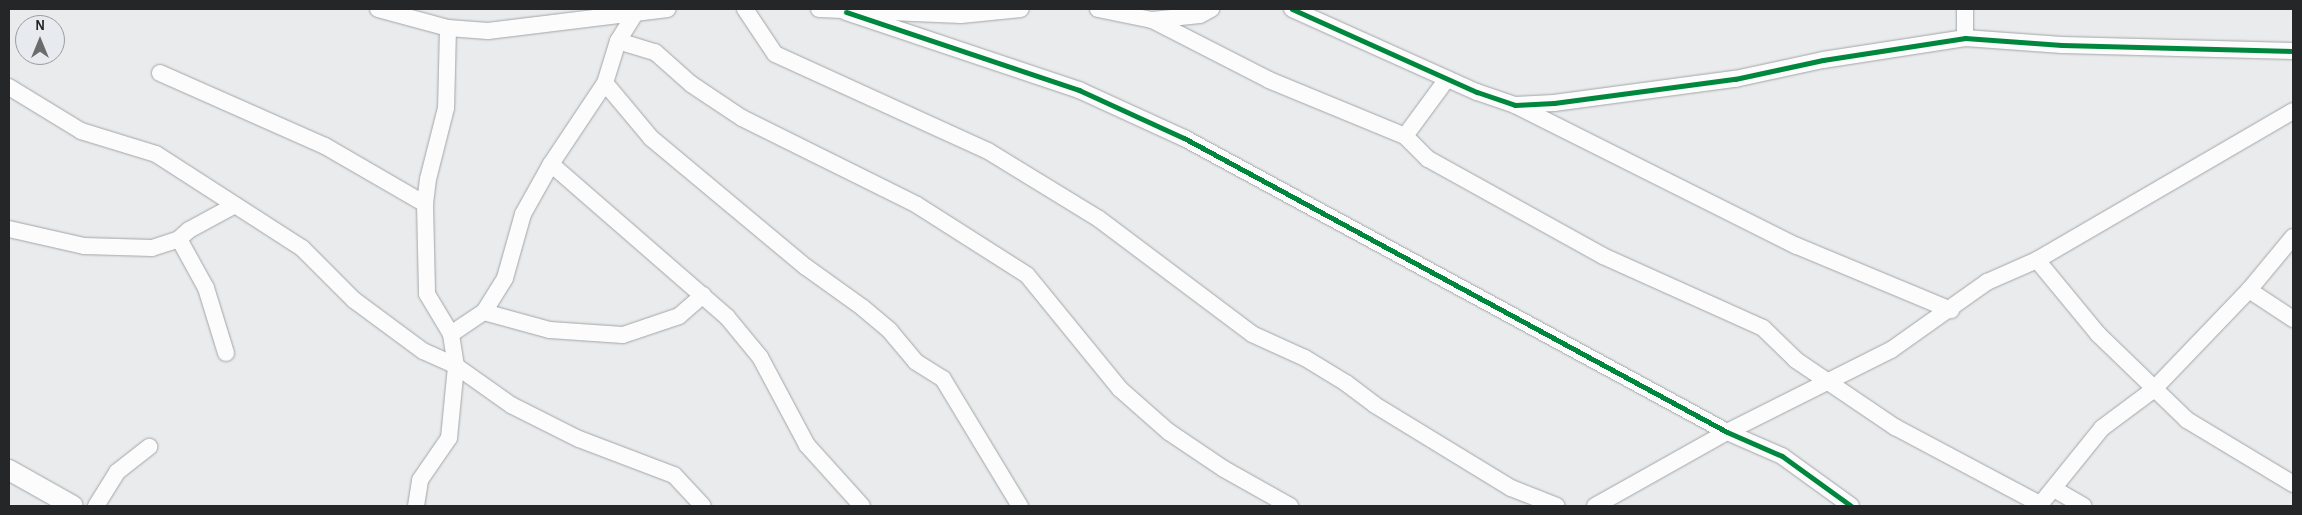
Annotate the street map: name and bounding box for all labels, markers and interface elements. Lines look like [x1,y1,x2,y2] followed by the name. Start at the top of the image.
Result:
[15,15,65,65] north arrow
[35,19,45,33] text: N

